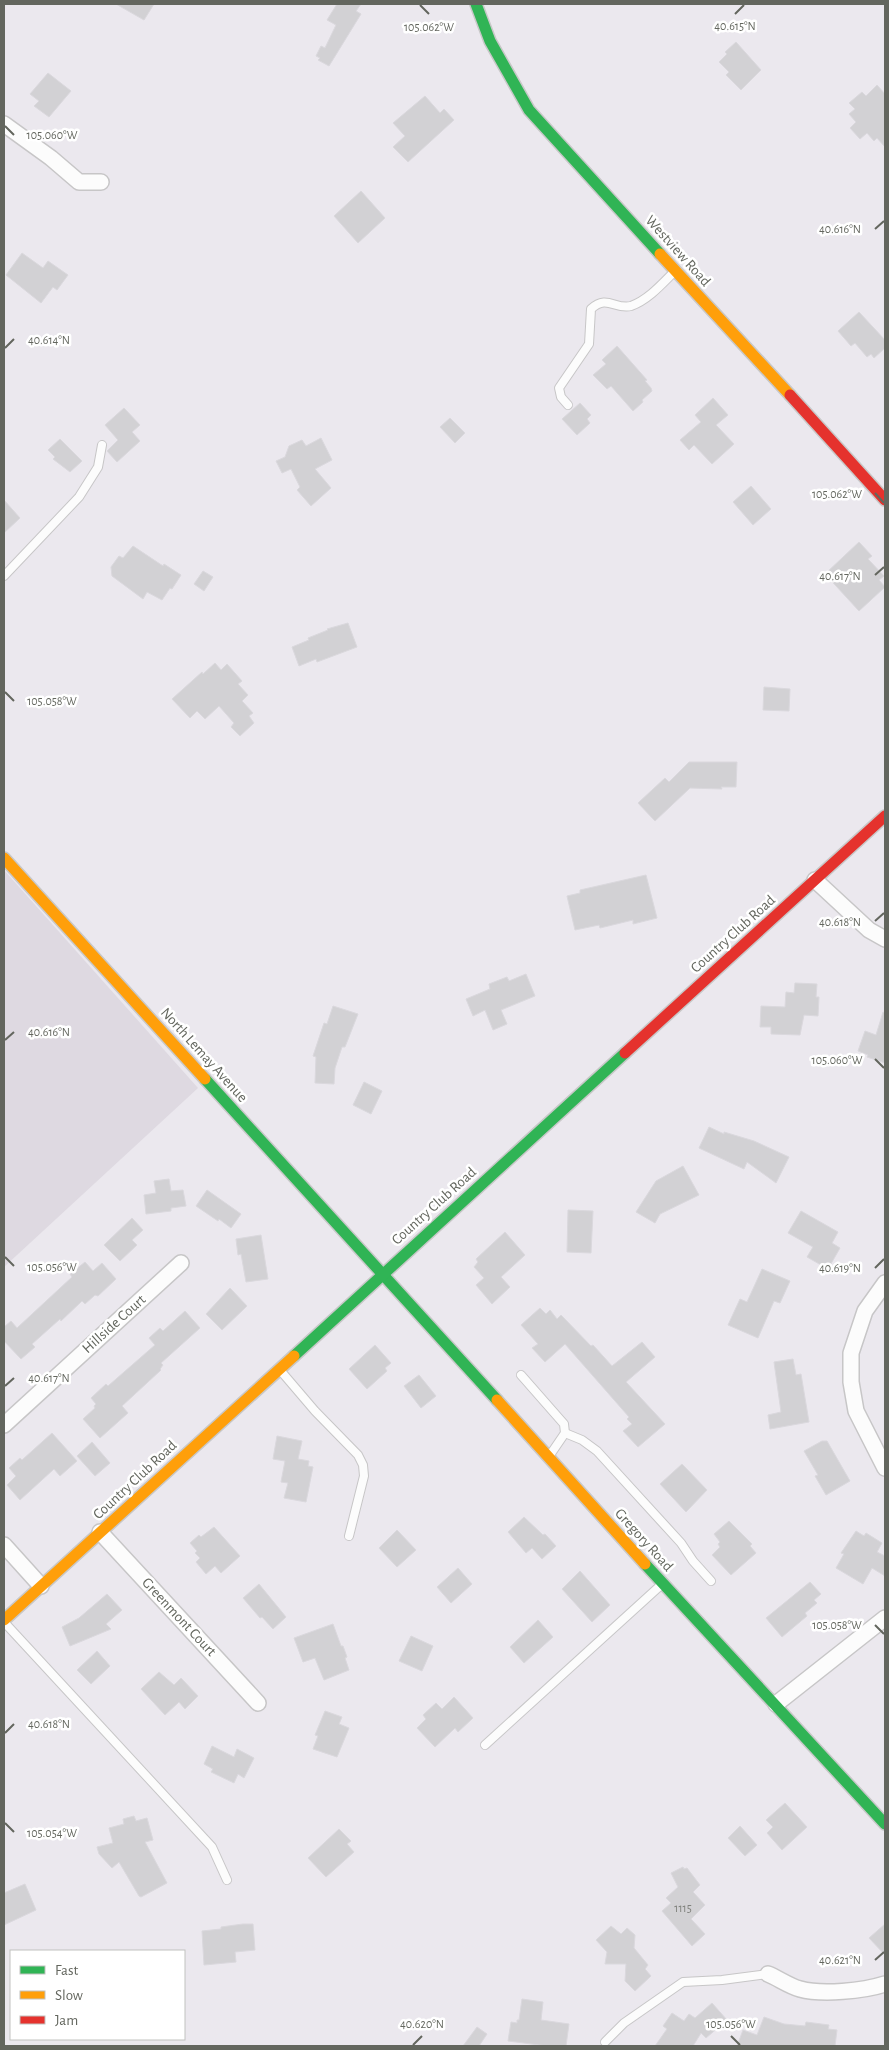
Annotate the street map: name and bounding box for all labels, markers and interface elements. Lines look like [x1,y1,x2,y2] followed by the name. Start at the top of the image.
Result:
[714,20,756,32] text: 40.615°N
[404,21,454,33] text: 105.062°W
[27,129,78,141] text: 105.060°W
[643,213,714,289] street label: Westview Road
[819,223,861,235] text: 40.616°N
[28,334,70,346] text: 40.614°N
[812,488,862,500] text: 105.062°W
[819,570,861,582] text: 40.617°N
[27,695,77,707] text: 105.058°W
[688,892,778,976] street label: Country Club Road
[819,916,861,928] text: 40.618°N
[158,1005,250,1105] street label: North Lemay Avenue
[28,1026,70,1038] text: 40.616°N
[812,1054,863,1066] text: 105.060°W
[389,1164,479,1248] street label: Country Club Road
[27,1261,77,1273] text: 105.056°W
[819,1262,861,1274] text: 40.619°N
[79,1292,149,1356] street label: Hillside Court
[28,1372,70,1384] text: 40.617°N
[90,1438,180,1522] street label: Country Club Road
[612,1506,676,1574] street label: Gregory Road
[139,1575,219,1659] street label: Greenmont Court
[812,1619,862,1631] text: 105.058°W
[28,1718,70,1730] text: 40.618°N
[27,1827,77,1839] text: 105.054°W
[674,1902,692,1914] house number: 1115
[10,1950,185,2040] legend
[819,1954,861,1966] text: 40.621°N
[55,1963,79,1978] text: Fast
[55,1988,83,2003] text: Slow
[55,2013,78,2028] text: Jam
[400,2018,444,2030] text: 40.620°N
[706,2018,756,2030] text: 105.056°W

